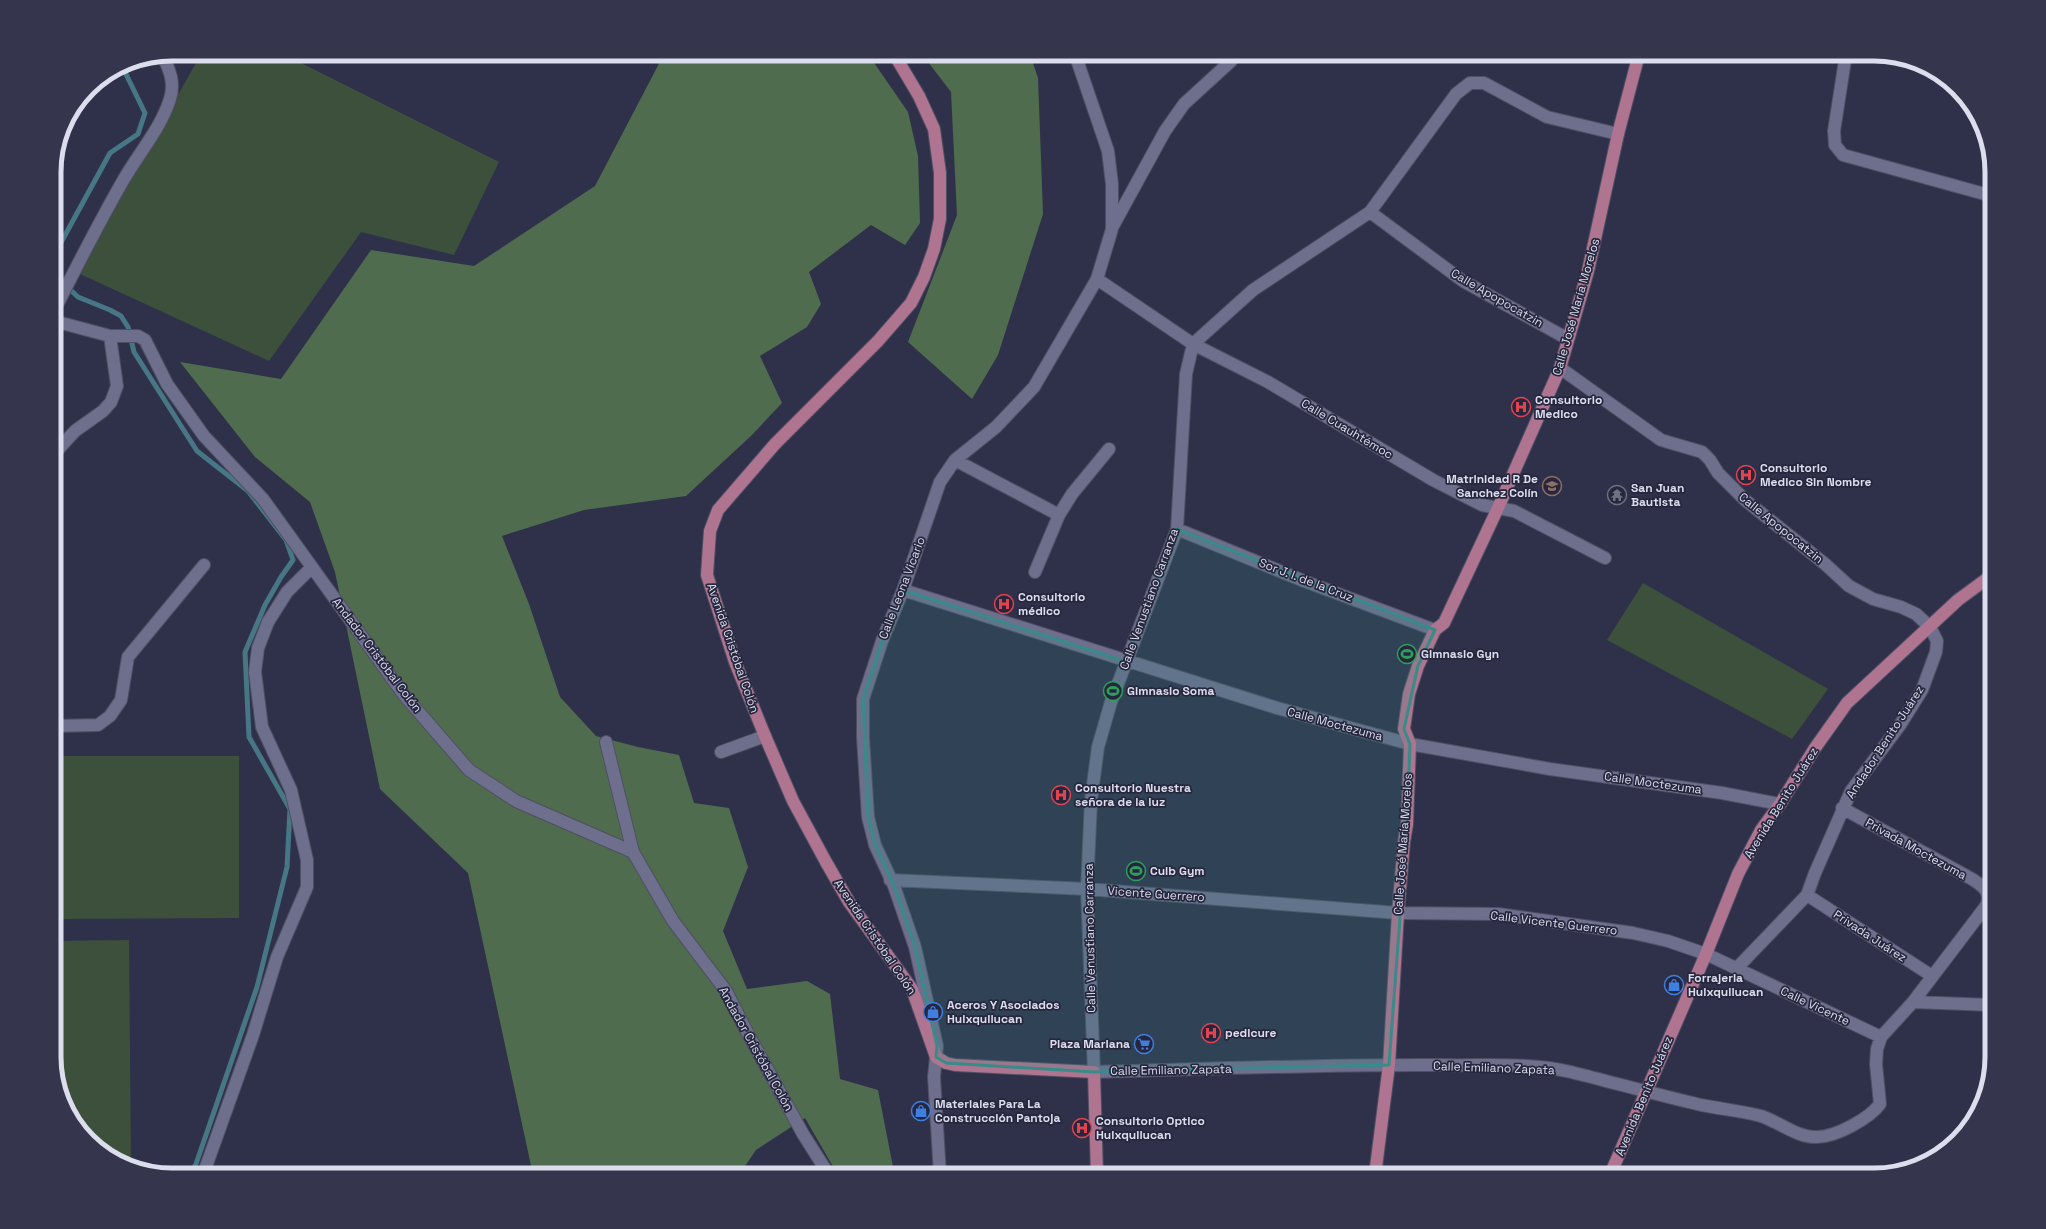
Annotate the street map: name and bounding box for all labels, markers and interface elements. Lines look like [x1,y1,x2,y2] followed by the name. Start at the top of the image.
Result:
[1549,237,1603,377] street label: Calle José María Morelos
[1448,265,1546,331] street label: Calle Apopocatzin
[1535,392,1602,422] place label: Consultorio Medico
[1298,395,1396,463] street label: Calle Cuauhtémoc
[1510,396,1532,418] hospital icon: Consultorio Medico
[1760,460,1872,490] place label: Consultorio Medico Sin Nombre
[1735,464,1757,486] hospital icon: Consultorio Medico Sin Nombre
[1446,471,1538,501] place label: Matrinidad R De Sanchez Colín
[1541,475,1563,497] school or university icon: Matrinidad R De Sanchez Colín
[1631,480,1684,510] place label: San Juan Bautista
[1606,484,1628,506] temple icon: San Juan Bautista
[1736,489,1826,567] street label: Calle Apopocatzin
[1116,526,1182,672] street label: Calle Venustiano Carranza
[875,535,929,641] street label: Calle Leona Vicario
[1257,555,1355,605] street label: Sor J. I. de la Cruz
[703,581,763,715] street label: Avenida Cristóbal Colón
[1018,589,1085,619] place label: Consultorio médico
[993,593,1015,615] hospital icon: Consultorio médico
[329,594,425,716] street label: Andador Cristóbal Colón
[1396,643,1418,665] sports icon: Gimnasio Gyn
[1421,646,1499,662] place label: Gimnasio Gyn
[1102,680,1124,702] sports icon: Gimnasio Soma
[1842,682,1928,802] street label: Andador Benito Juárez
[1127,683,1214,699] place label: Gimnasio Soma
[1285,704,1385,744] street label: Calle Moctezuma
[1740,744,1822,862] street label: Avenida Benito Juárez
[1603,768,1703,798] street label: Calle Moctezuma
[1390,773,1416,915] street label: Calle José María Morelos
[1075,780,1191,810] place label: Consultorio Nuestra señora de la luz
[1050,784,1072,806] hospital icon: Consultorio Nuestra señora de la luz
[1863,815,1969,883] street label: Privada Moctezuma
[1125,860,1147,882] sports icon: Culb Gym
[1081,863,1099,1013] street label: Calle Venustiano Carranza
[1150,863,1205,879] place label: Culb Gym
[830,876,920,998] street label: Avenida Cristóbal Colón
[1107,883,1205,905] street label: Vicente Guerrero
[1830,906,1910,966] street label: Privada Juárez
[1490,907,1618,939] street label: Calle Vicente Guerrero
[1688,970,1763,1000] place label: Forrajeria Huixquilucan
[1663,974,1685,996] shop icon: Forrajeria Huixquilucan
[1778,983,1852,1029] street label: Calle Vicente
[715,984,797,1114] street label: Andador Cristóbal Colón
[947,997,1060,1027] place label: Aceros Y Asociados Huixquilucan
[922,1001,944,1023] shop icon: Aceros Y Asociados Huixquilucan
[1200,1022,1222,1044] hospital icon: pedicure
[1225,1025,1276,1041] place label: pedicure
[1133,1033,1155,1055] supermarket icon: Plaza Mariana
[1612,1034,1676,1158] street label: Avenida Benito Juárez
[1050,1036,1130,1052] place label: Plaza Mariana
[1433,1058,1555,1078] street label: Calle Emiliano Zapata
[1110,1061,1232,1079] street label: Calle Emiliano Zapata
[935,1096,1060,1126] place label: Materiales Para La Construcción Pantoja
[910,1100,932,1122] shop icon: Materiales Para La Construcción Pantoja
[1096,1113,1205,1143] place label: Consultorio Optico Huixquilucan
[1071,1117,1093,1139] hospital icon: Consultorio Optico Huixquilucan

